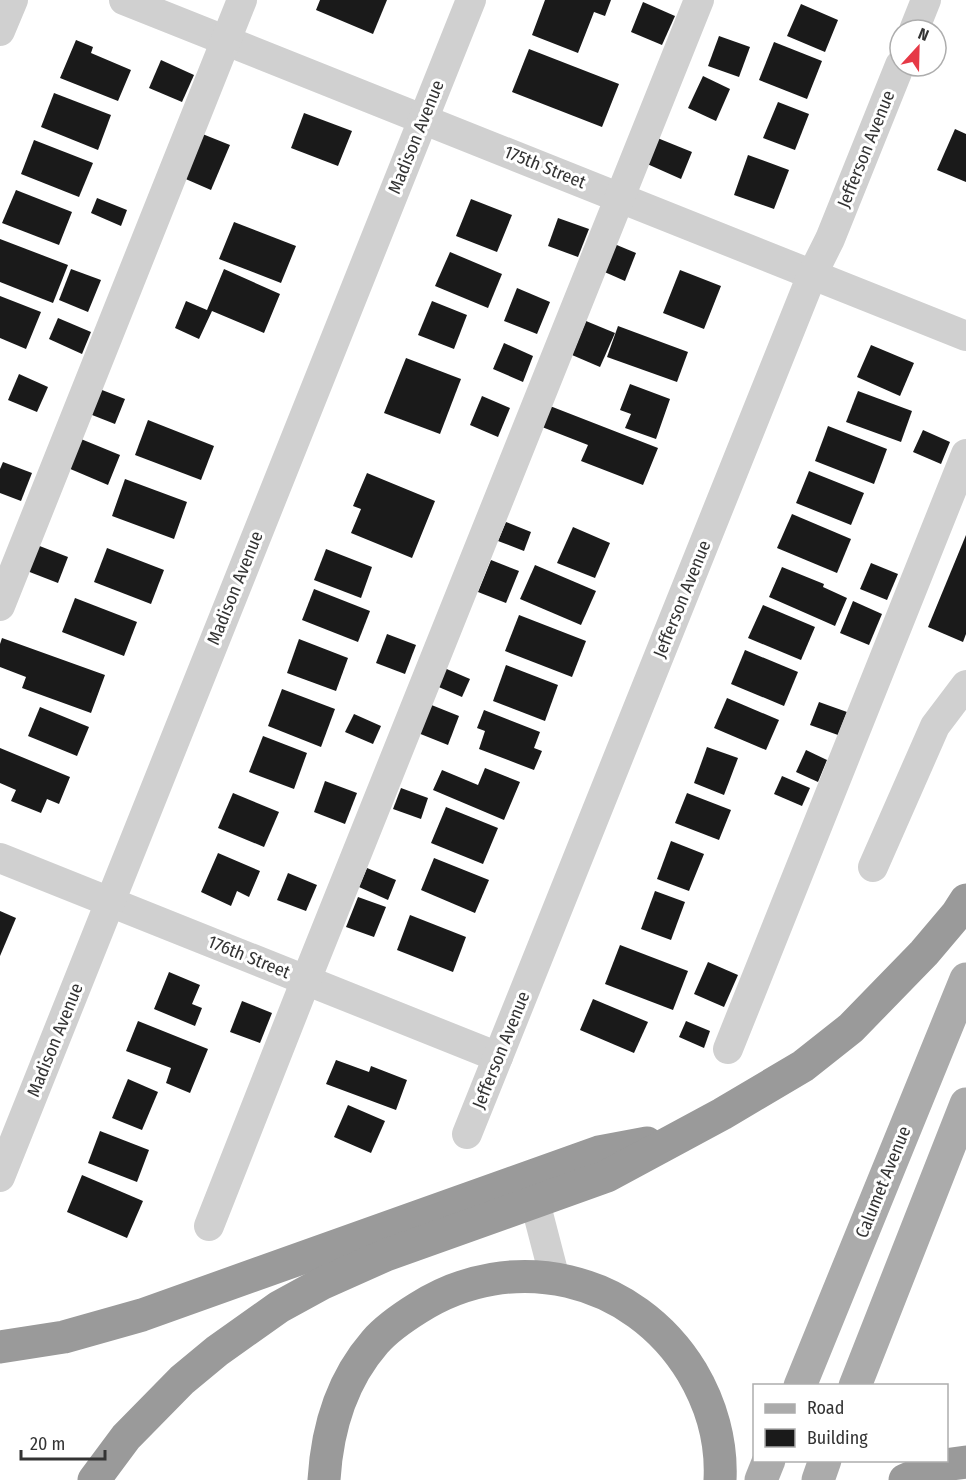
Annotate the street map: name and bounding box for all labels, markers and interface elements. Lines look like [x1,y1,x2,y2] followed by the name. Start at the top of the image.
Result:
[888,18,948,78] north arrow
[915,24,931,45] text: N
[383,77,449,197] street label: Madison Avenue
[832,87,900,211] street label: Jefferson Avenue
[501,141,589,193] street label: 175th Street
[202,528,268,648] street label: Madison Avenue
[648,537,716,661] street label: Jefferson Avenue
[205,931,293,983] street label: 176th Street
[22,980,88,1100] street label: Madison Avenue
[467,988,535,1112] street label: Jefferson Avenue
[851,1123,915,1241] street label: Calumet Avenue
[753,1384,948,1462] legend
[807,1397,844,1419] text: Road
[21,1423,105,1461] scale bar
[807,1427,868,1449] text: Building
[30,1433,65,1455] text: 20 m

